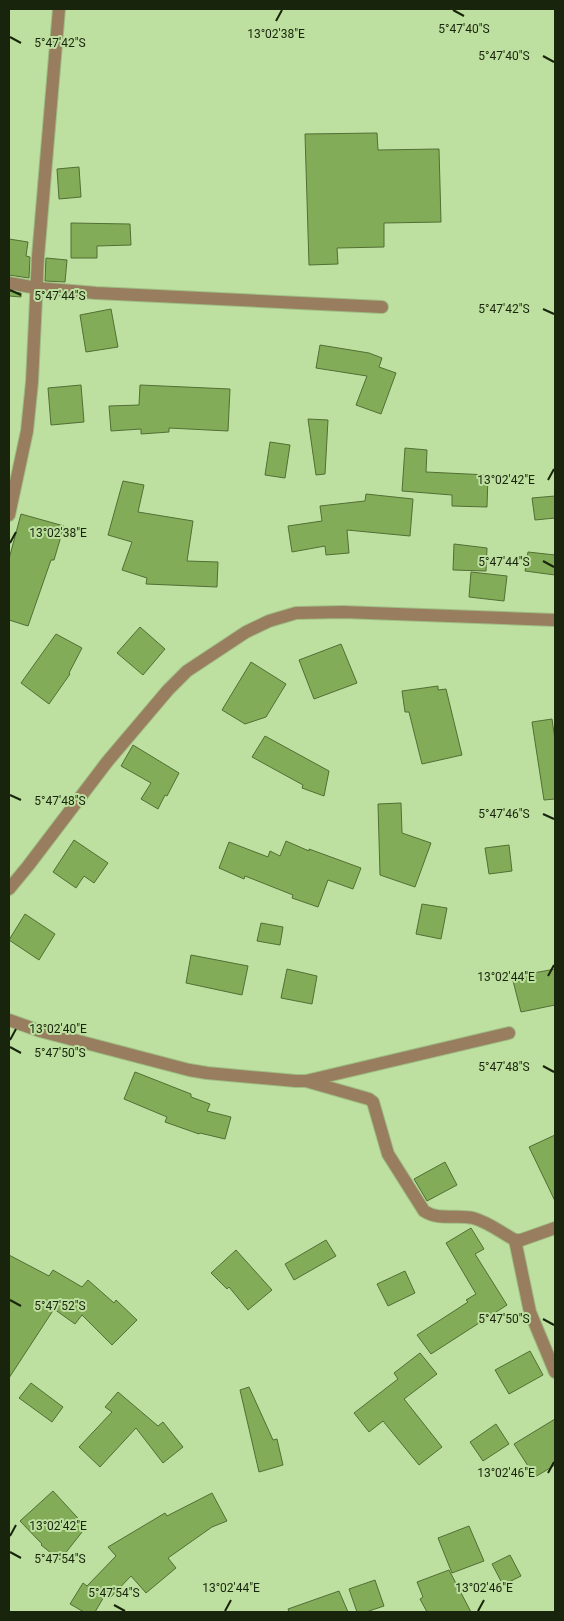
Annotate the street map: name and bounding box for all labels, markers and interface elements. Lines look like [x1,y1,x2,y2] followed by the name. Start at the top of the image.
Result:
[438,22,490,36] text: 5°47'40"S
[247,27,305,41] text: 13°02'38"E
[34,36,86,50] text: 5°47'42"S
[478,49,530,63] text: 5°47'40"S
[34,289,86,303] text: 5°47'44"S
[478,302,530,316] text: 5°47'42"S
[477,473,535,487] text: 13°02'42"E
[29,526,87,540] text: 13°02'38"E
[478,555,530,569] text: 5°47'44"S
[34,794,86,808] text: 5°47'48"S
[478,807,530,821] text: 5°47'46"S
[477,970,535,984] text: 13°02'44"E
[29,1022,87,1036] text: 13°02'40"E
[34,1046,86,1060] text: 5°47'50"S
[478,1060,530,1074] text: 5°47'48"S
[34,1299,86,1313] text: 5°47'52"S
[478,1312,530,1326] text: 5°47'50"S
[477,1466,535,1480] text: 13°02'46"E
[29,1519,87,1533] text: 13°02'42"E
[34,1552,86,1566] text: 5°47'54"S
[202,1581,260,1595] text: 13°02'44"E
[455,1581,513,1595] text: 13°02'46"E
[88,1586,140,1600] text: 5°47'54"S

